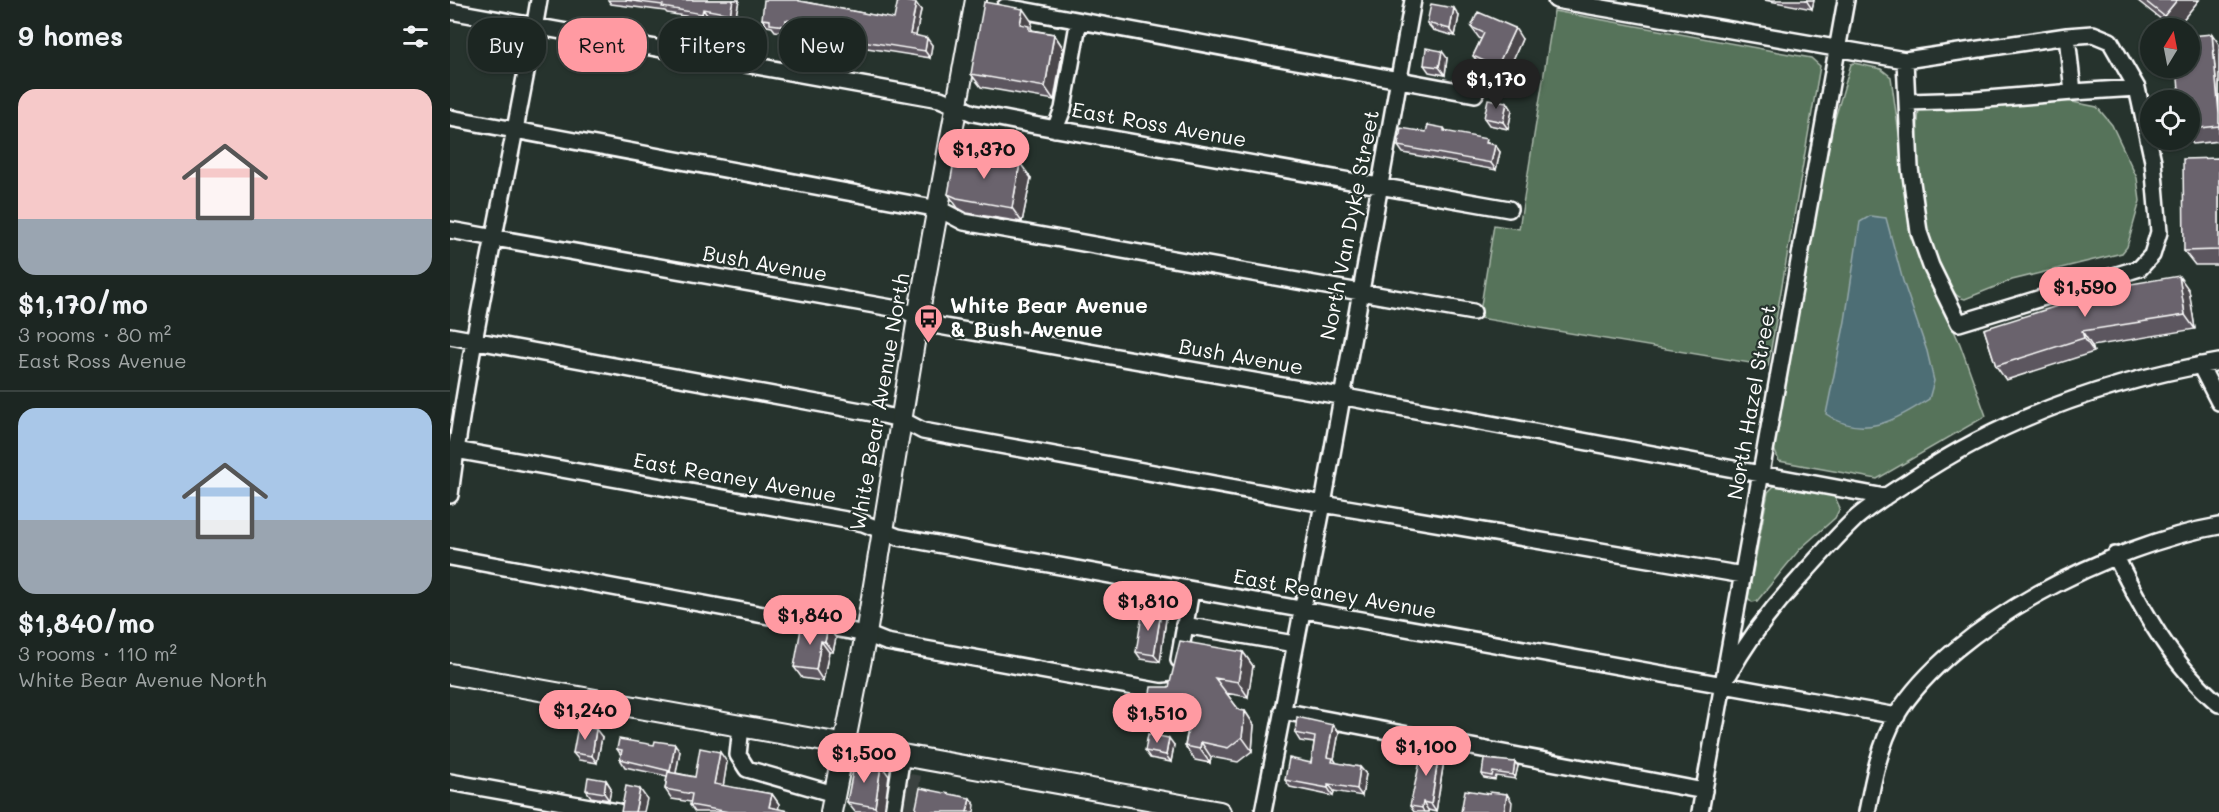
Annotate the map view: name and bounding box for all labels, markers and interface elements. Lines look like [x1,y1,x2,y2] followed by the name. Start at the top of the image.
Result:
[468,18,546,72] chip: Buy
[558,18,647,72] chip: Rent
[659,18,767,72] chip: Filters
[779,18,866,72] chip: New
[2140,18,2200,78] north arrow
[2140,18,2200,150] map controls
[18,19,123,53] text: 9 homes
[399,20,432,53] icon: filters
[1447,59,1545,110] pin: $1,170
[1466,65,1526,91] text: $1,170
[2140,90,2200,150] button: locate
[1070,95,1249,152] street label: East Ross Avenue
[1313,107,1384,342] street label: North Van Dyke Street
[171,128,279,236] icon: home
[935,129,1033,180] pin: $1,370
[952,135,1016,161] text: $1,370
[701,238,830,287] street label: Bush Avenue
[2036,267,2134,318] pin: $1,590
[843,271,914,533] street label: White Bear Avenue North
[2053,273,2117,299] text: $1,590
[18,287,148,321] text: $1,170/mo
[950,291,1148,342] place label: White Bear Avenue & Bush Avenue
[913,302,945,344] bus stop icon: White Bear Avenue & Bush Avenue
[1720,302,1781,502] street label: North Hazel Street
[18,321,171,347] text: 3 rooms · 80 m²
[1177,331,1306,380] street label: Bush Avenue
[18,347,187,373] text: East Ross Avenue
[632,445,839,508] street label: East Reaney Avenue
[171,447,279,555] icon: home
[1232,561,1439,624] street label: East Reaney Avenue
[1099,581,1197,632] pin: $1,810
[1117,587,1179,613] text: $1,810
[761,595,859,646] pin: $1,840
[777,601,843,627] text: $1,840
[18,606,155,640] text: $1,840/mo
[18,640,177,666] text: 3 rooms · 110 m²
[18,666,267,692] text: White Bear Avenue North
[536,690,634,741] pin: $1,240
[1108,693,1206,744] pin: $1,510
[553,696,617,722] text: $1,240
[1127,699,1187,725] text: $1,510
[1377,726,1475,777] pin: $1,100
[1395,732,1457,758] text: $1,100
[815,733,913,784] pin: $1,500
[832,739,896,765] text: $1,500

